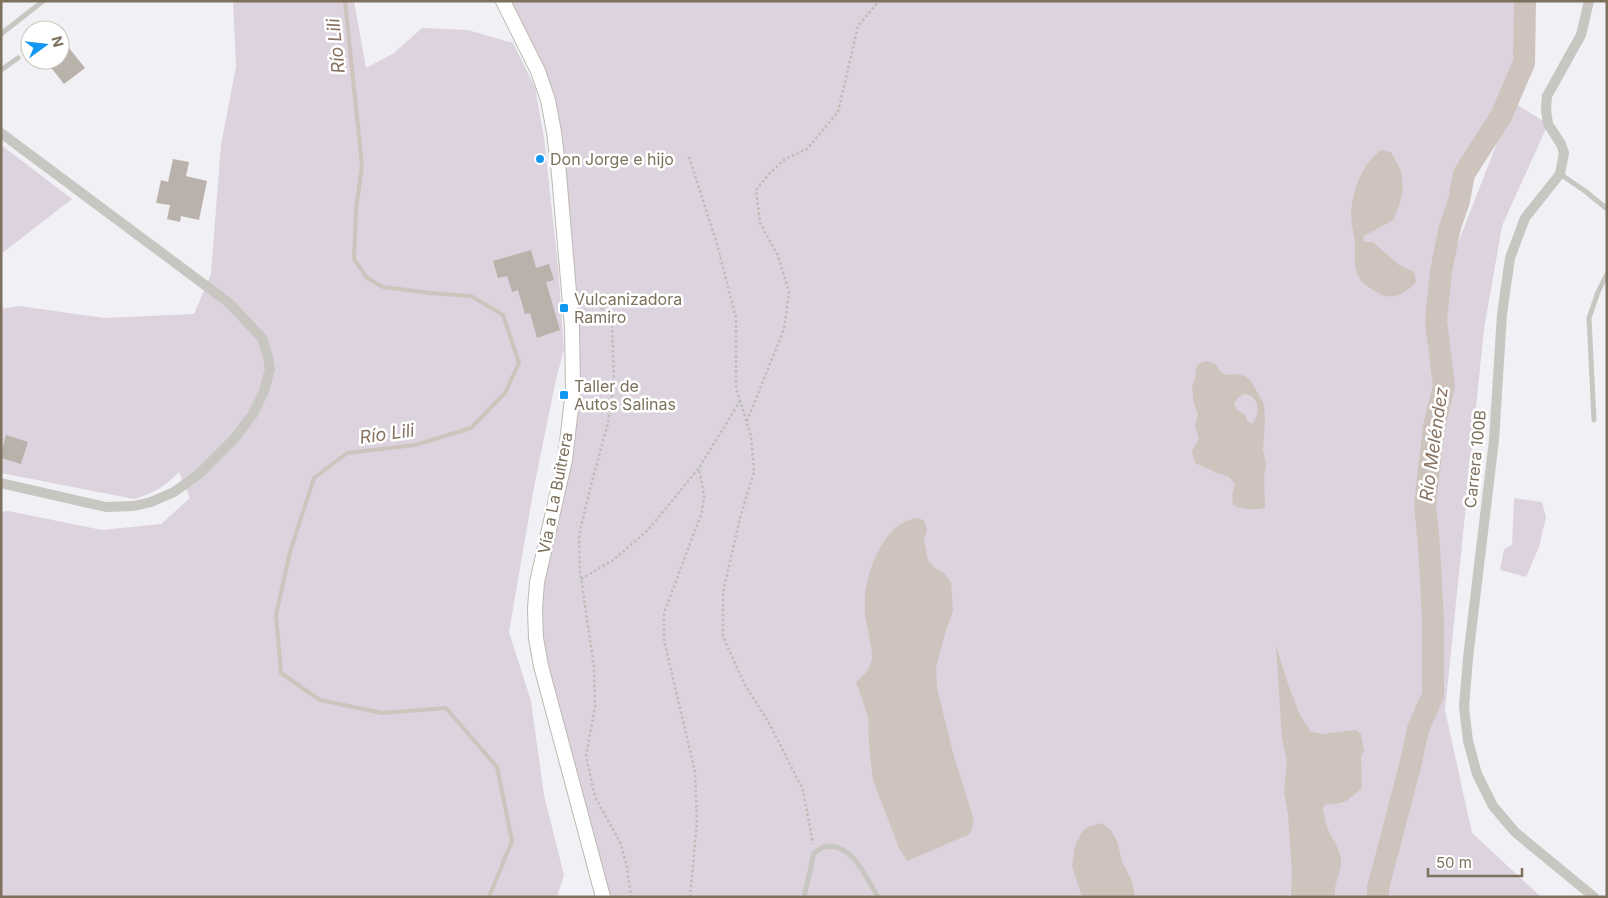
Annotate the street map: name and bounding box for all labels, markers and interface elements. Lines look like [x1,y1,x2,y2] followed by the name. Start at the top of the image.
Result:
[322,17,349,75] water label: Río Lili
[20,20,70,70] north arrow
[48,34,68,49] text: N
[550,149,674,169] place label: Don Jorge e hijo
[534,153,546,165] marker: Don Jorge e hijo
[574,289,682,327] place label: Vulcanizadora Ramiro
[558,302,570,314] marker: Vulcanizadora Ramiro
[574,376,676,414] place label: Taller de Autos Salinas
[1415,386,1452,502] water label: Río Meléndez
[558,389,570,401] marker: Taller de Autos Salinas
[1460,409,1490,509] street label: Carrera 100B
[358,419,416,448] water label: Río Lili
[533,430,577,556] street label: Vía a La Buitrera
[1428,846,1522,878] scale bar
[1436,853,1472,872] text: 50 m

